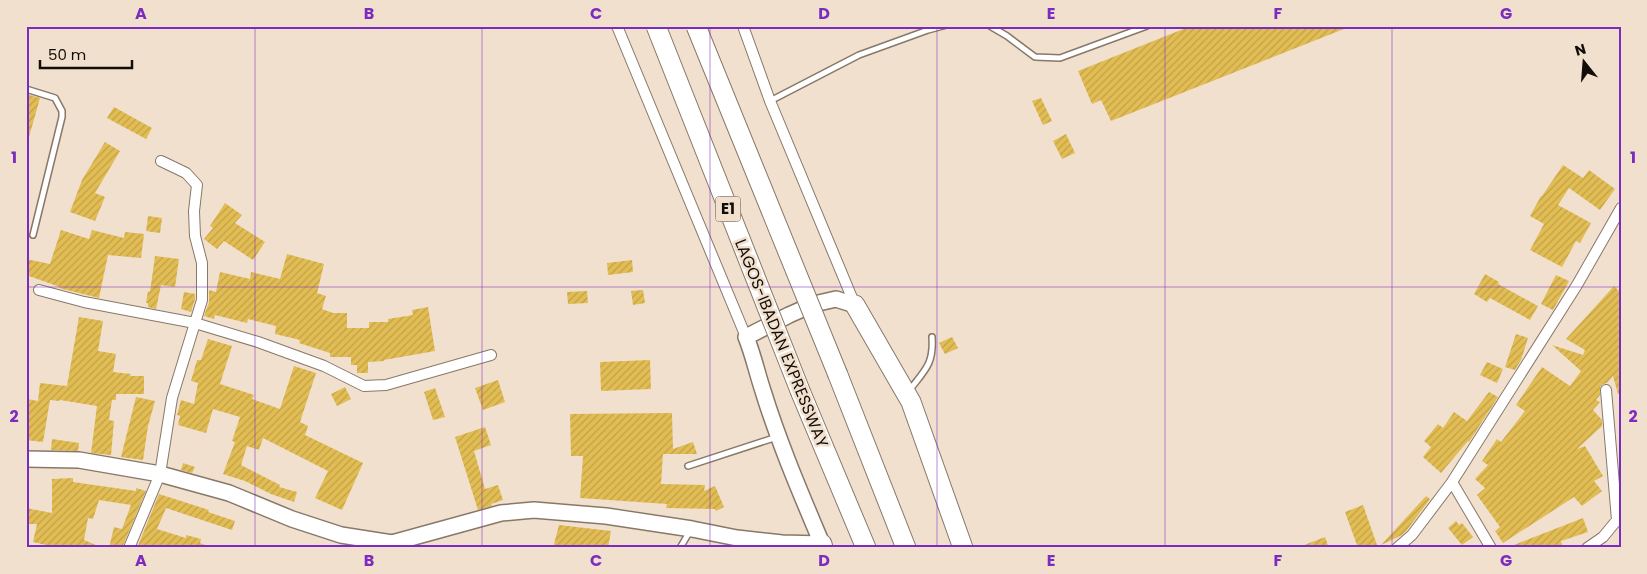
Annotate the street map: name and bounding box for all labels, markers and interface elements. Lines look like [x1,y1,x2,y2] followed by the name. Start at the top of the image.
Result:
[135,2,147,25] text: A
[364,2,374,25] text: B
[590,2,602,25] text: C
[818,2,830,25] text: D
[1047,2,1055,25] text: E
[1274,2,1283,25] text: F
[1500,2,1512,25] text: G
[40,38,132,70] scale bar
[1560,38,1610,88] north arrow
[1572,38,1588,61] text: N
[48,44,86,65] text: 50 m
[11,146,17,169] text: 1
[1630,146,1636,169] text: 1
[716,196,740,222] road number: E1
[729,236,834,451] street label: LAGOS-IBADAN EXPRESSWAY
[9,405,19,428] text: 2
[1628,405,1638,428] text: 2
[135,549,147,572] text: A
[364,549,374,572] text: B
[590,549,602,572] text: C
[818,549,830,572] text: D
[1047,549,1055,572] text: E
[1274,549,1283,572] text: F
[1500,549,1512,572] text: G

